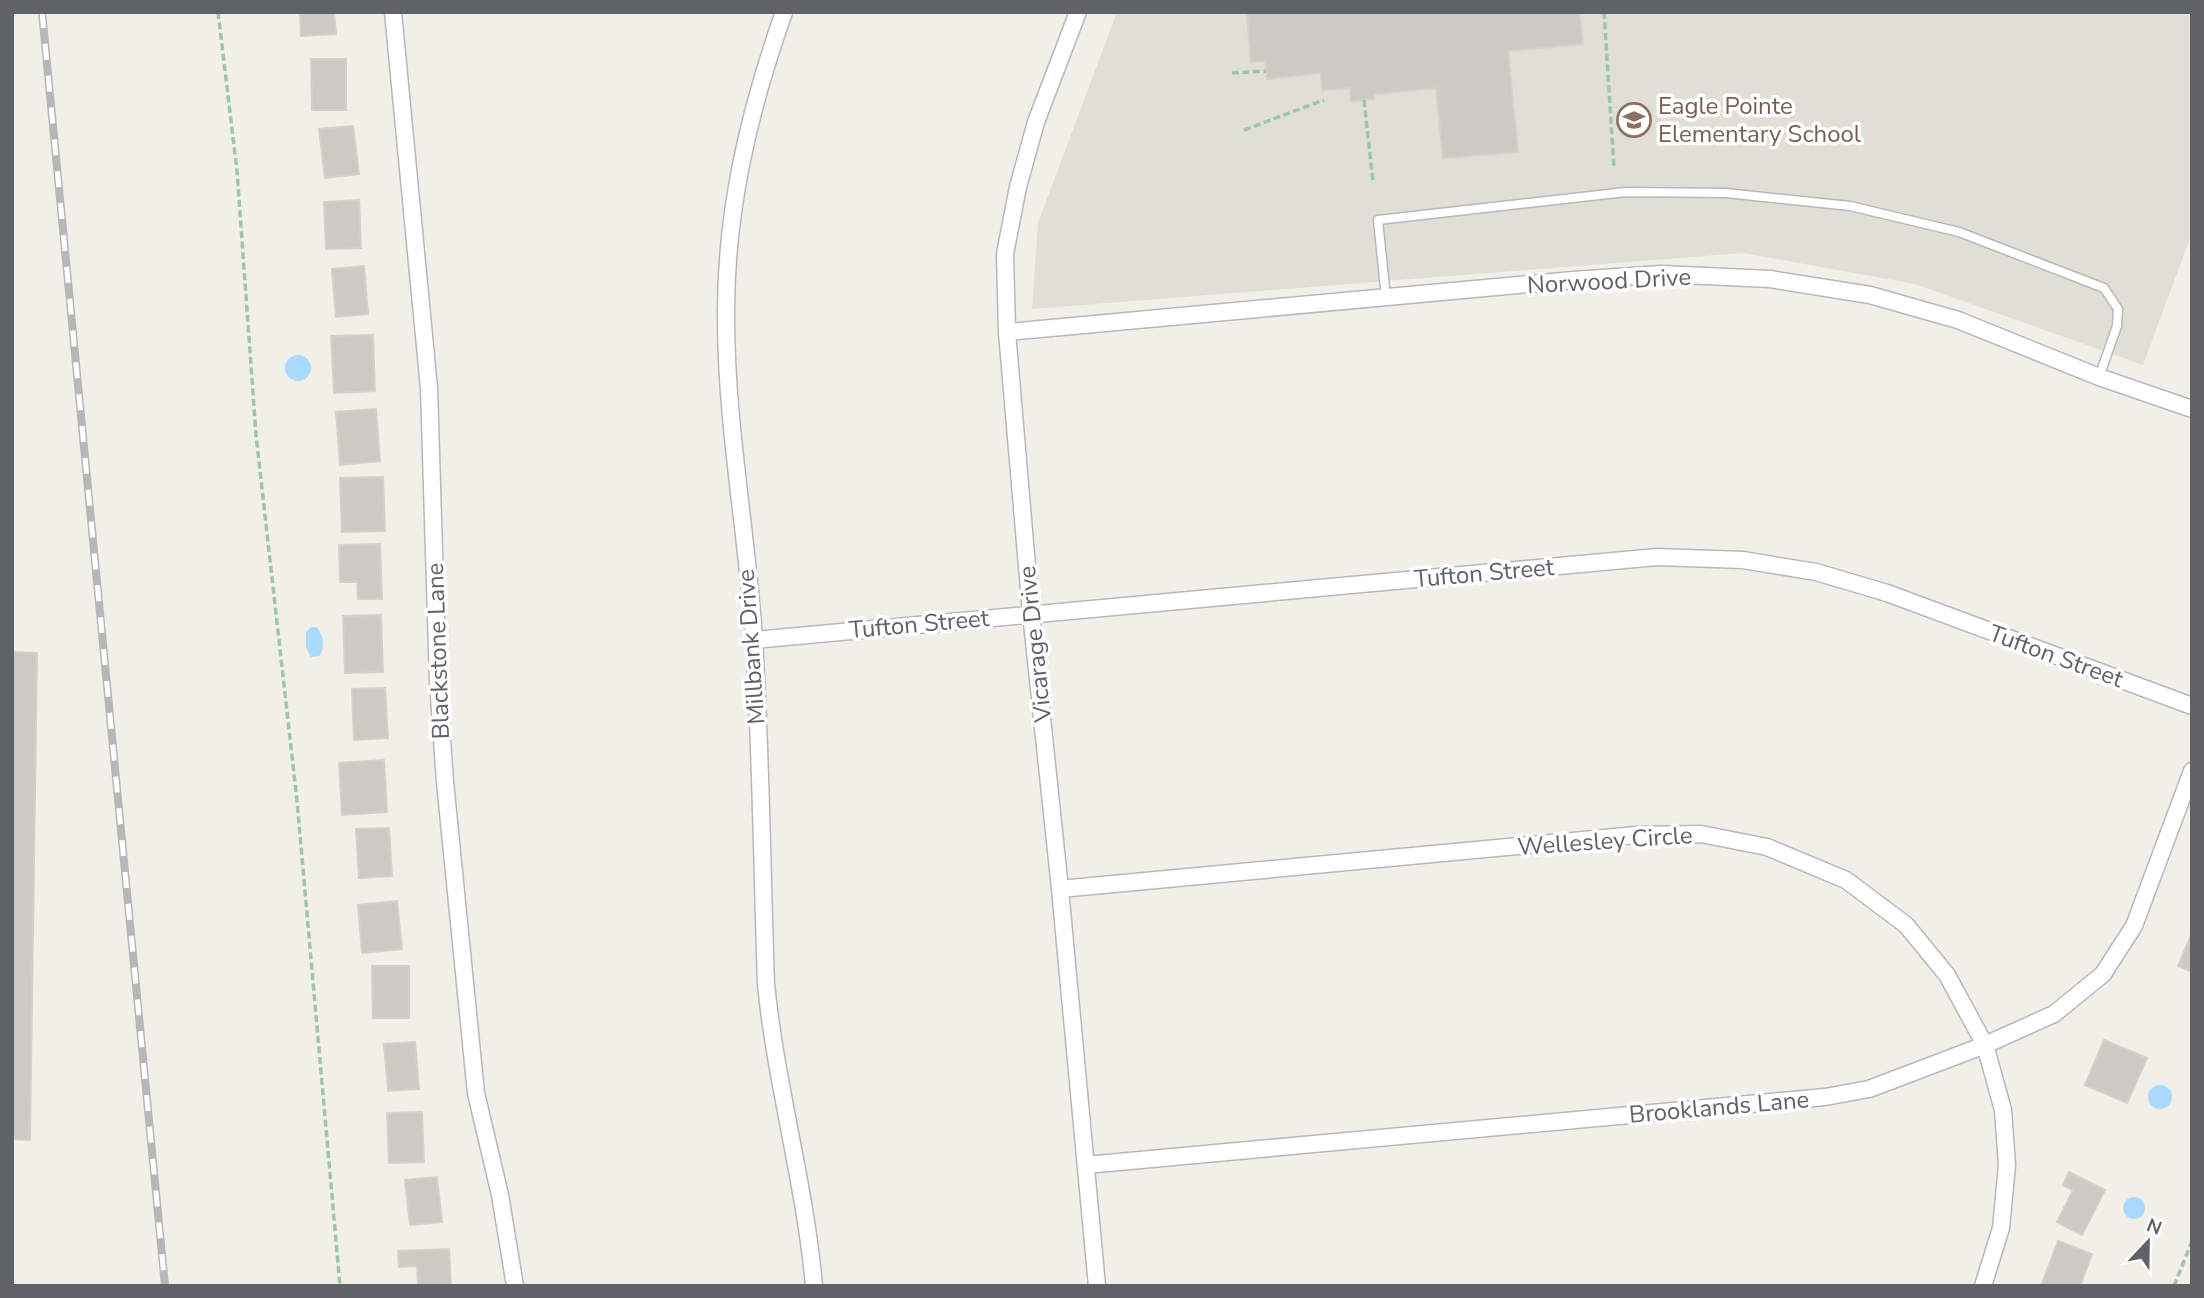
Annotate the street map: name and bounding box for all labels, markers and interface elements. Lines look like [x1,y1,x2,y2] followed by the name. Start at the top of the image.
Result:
[1658,90,1861,150] place label: Eagle Pointe Elementary School
[1615,101,1653,139] school or university icon: Eagle Pointe Elementary School
[1526,261,1692,301] street label: Norwood Drive
[1413,551,1556,595] street label: Tufton Street
[419,562,457,740] street label: Blackstone Lane
[1011,564,1059,725] street label: Vicarage Drive
[730,568,772,726] street label: Millbank Drive
[848,602,991,646] street label: Tufton Street
[1985,617,2128,695] street label: Tufton Street
[1516,819,1694,863] street label: Wellesley Circle
[1628,1083,1810,1131] street label: Brooklands Lane
[2113,1207,2183,1277] north arrow
[2143,1212,2165,1242] text: N

